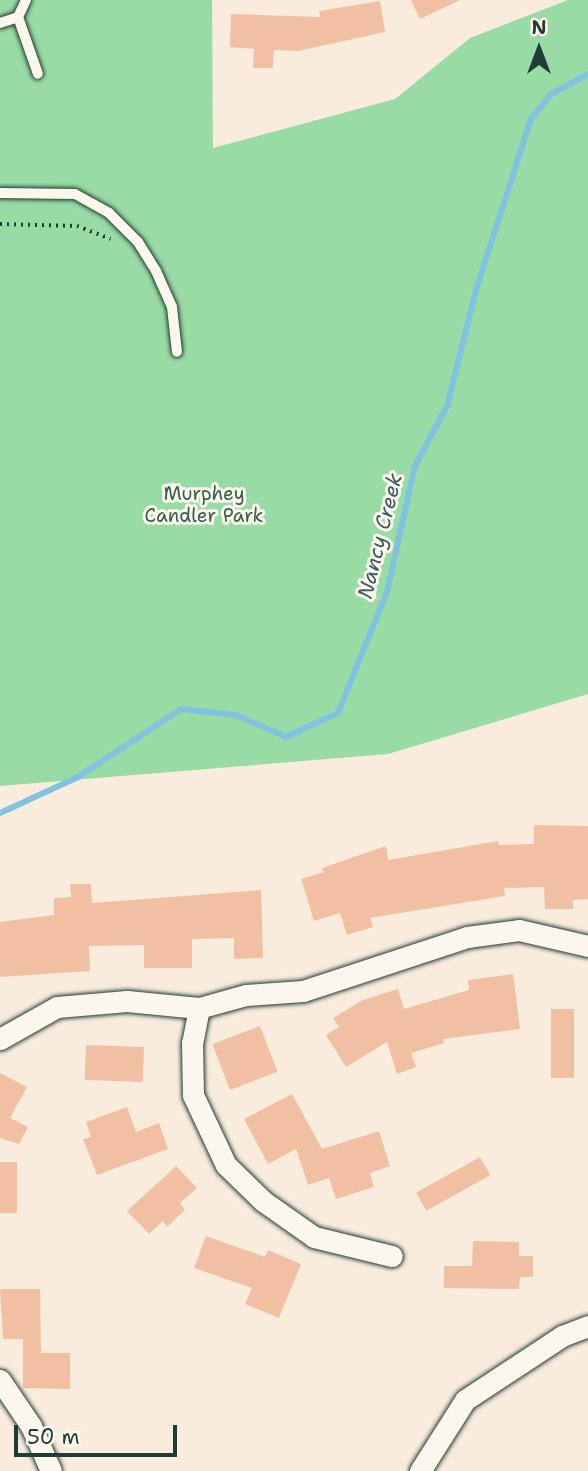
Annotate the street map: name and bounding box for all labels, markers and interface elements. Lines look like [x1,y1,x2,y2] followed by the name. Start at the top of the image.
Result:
[504,14,574,84] north arrow
[531,15,547,40] text: N
[352,471,408,601] water label: Nancy Creek
[145,483,263,527] park label: Murphey Candler Park
[18,1412,180,1456] scale bar
[27,1423,80,1451] text: 50 m

